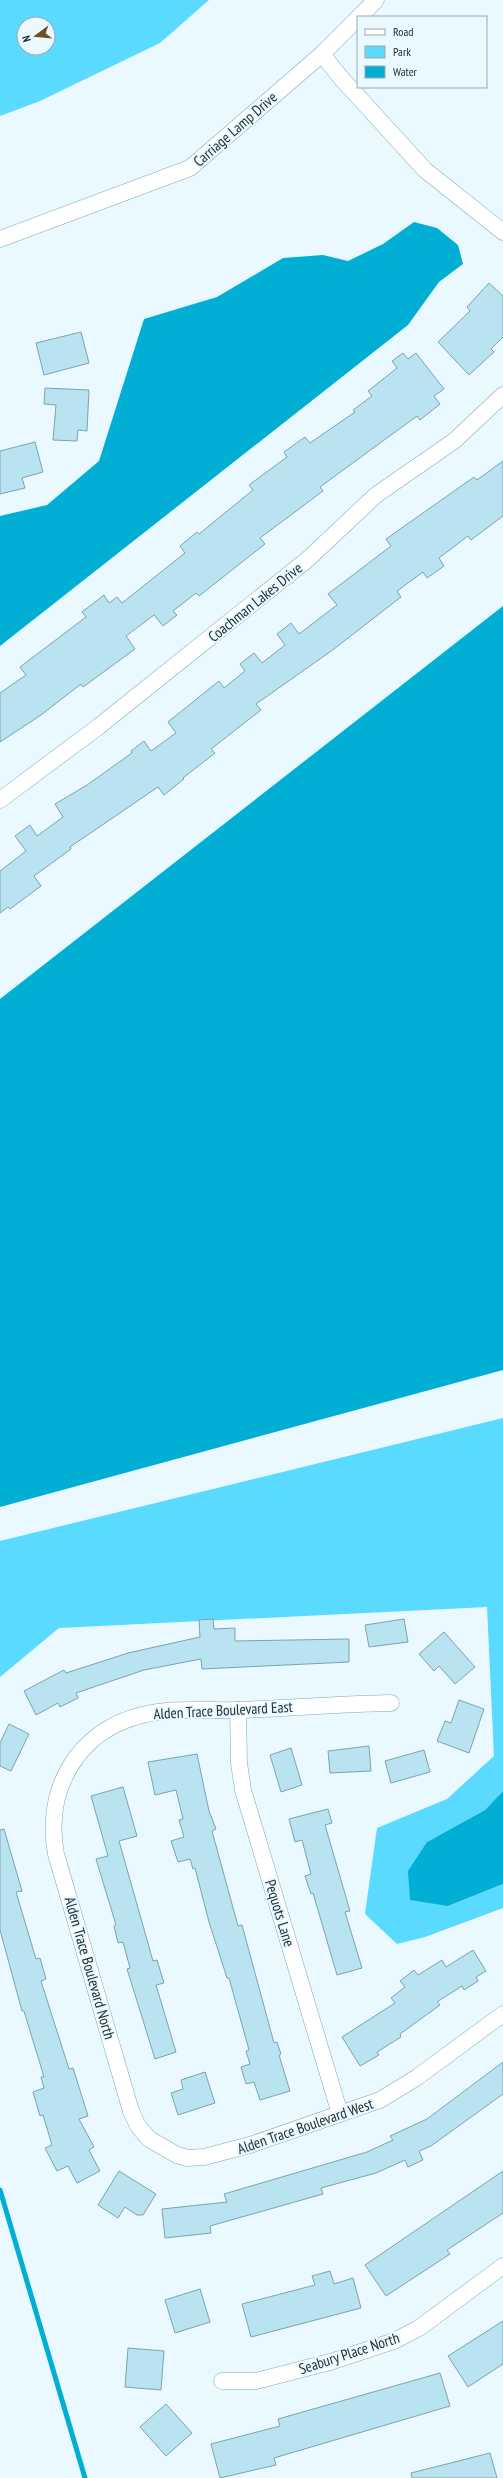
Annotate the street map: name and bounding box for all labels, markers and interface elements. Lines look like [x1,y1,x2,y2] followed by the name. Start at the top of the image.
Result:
[16,16,56,56] north arrow
[357,16,487,88] legend
[393,24,413,39] text: Road
[19,34,34,44] text: N
[393,44,411,59] text: Park
[393,64,418,79] text: Water
[189,87,281,171] street label: Carriage Lamp Drive
[204,558,306,646] street label: Coachman Lakes Drive
[153,1697,293,1723] street label: Alden Trace Boulevard East
[261,1877,299,1949] street label: Pequots Lane
[61,1894,119,2042] street label: Alden Trace Boulevard North
[235,2094,375,2158] street label: Alden Trace Boulevard West
[296,2328,402,2378] street label: Seabury Place North

